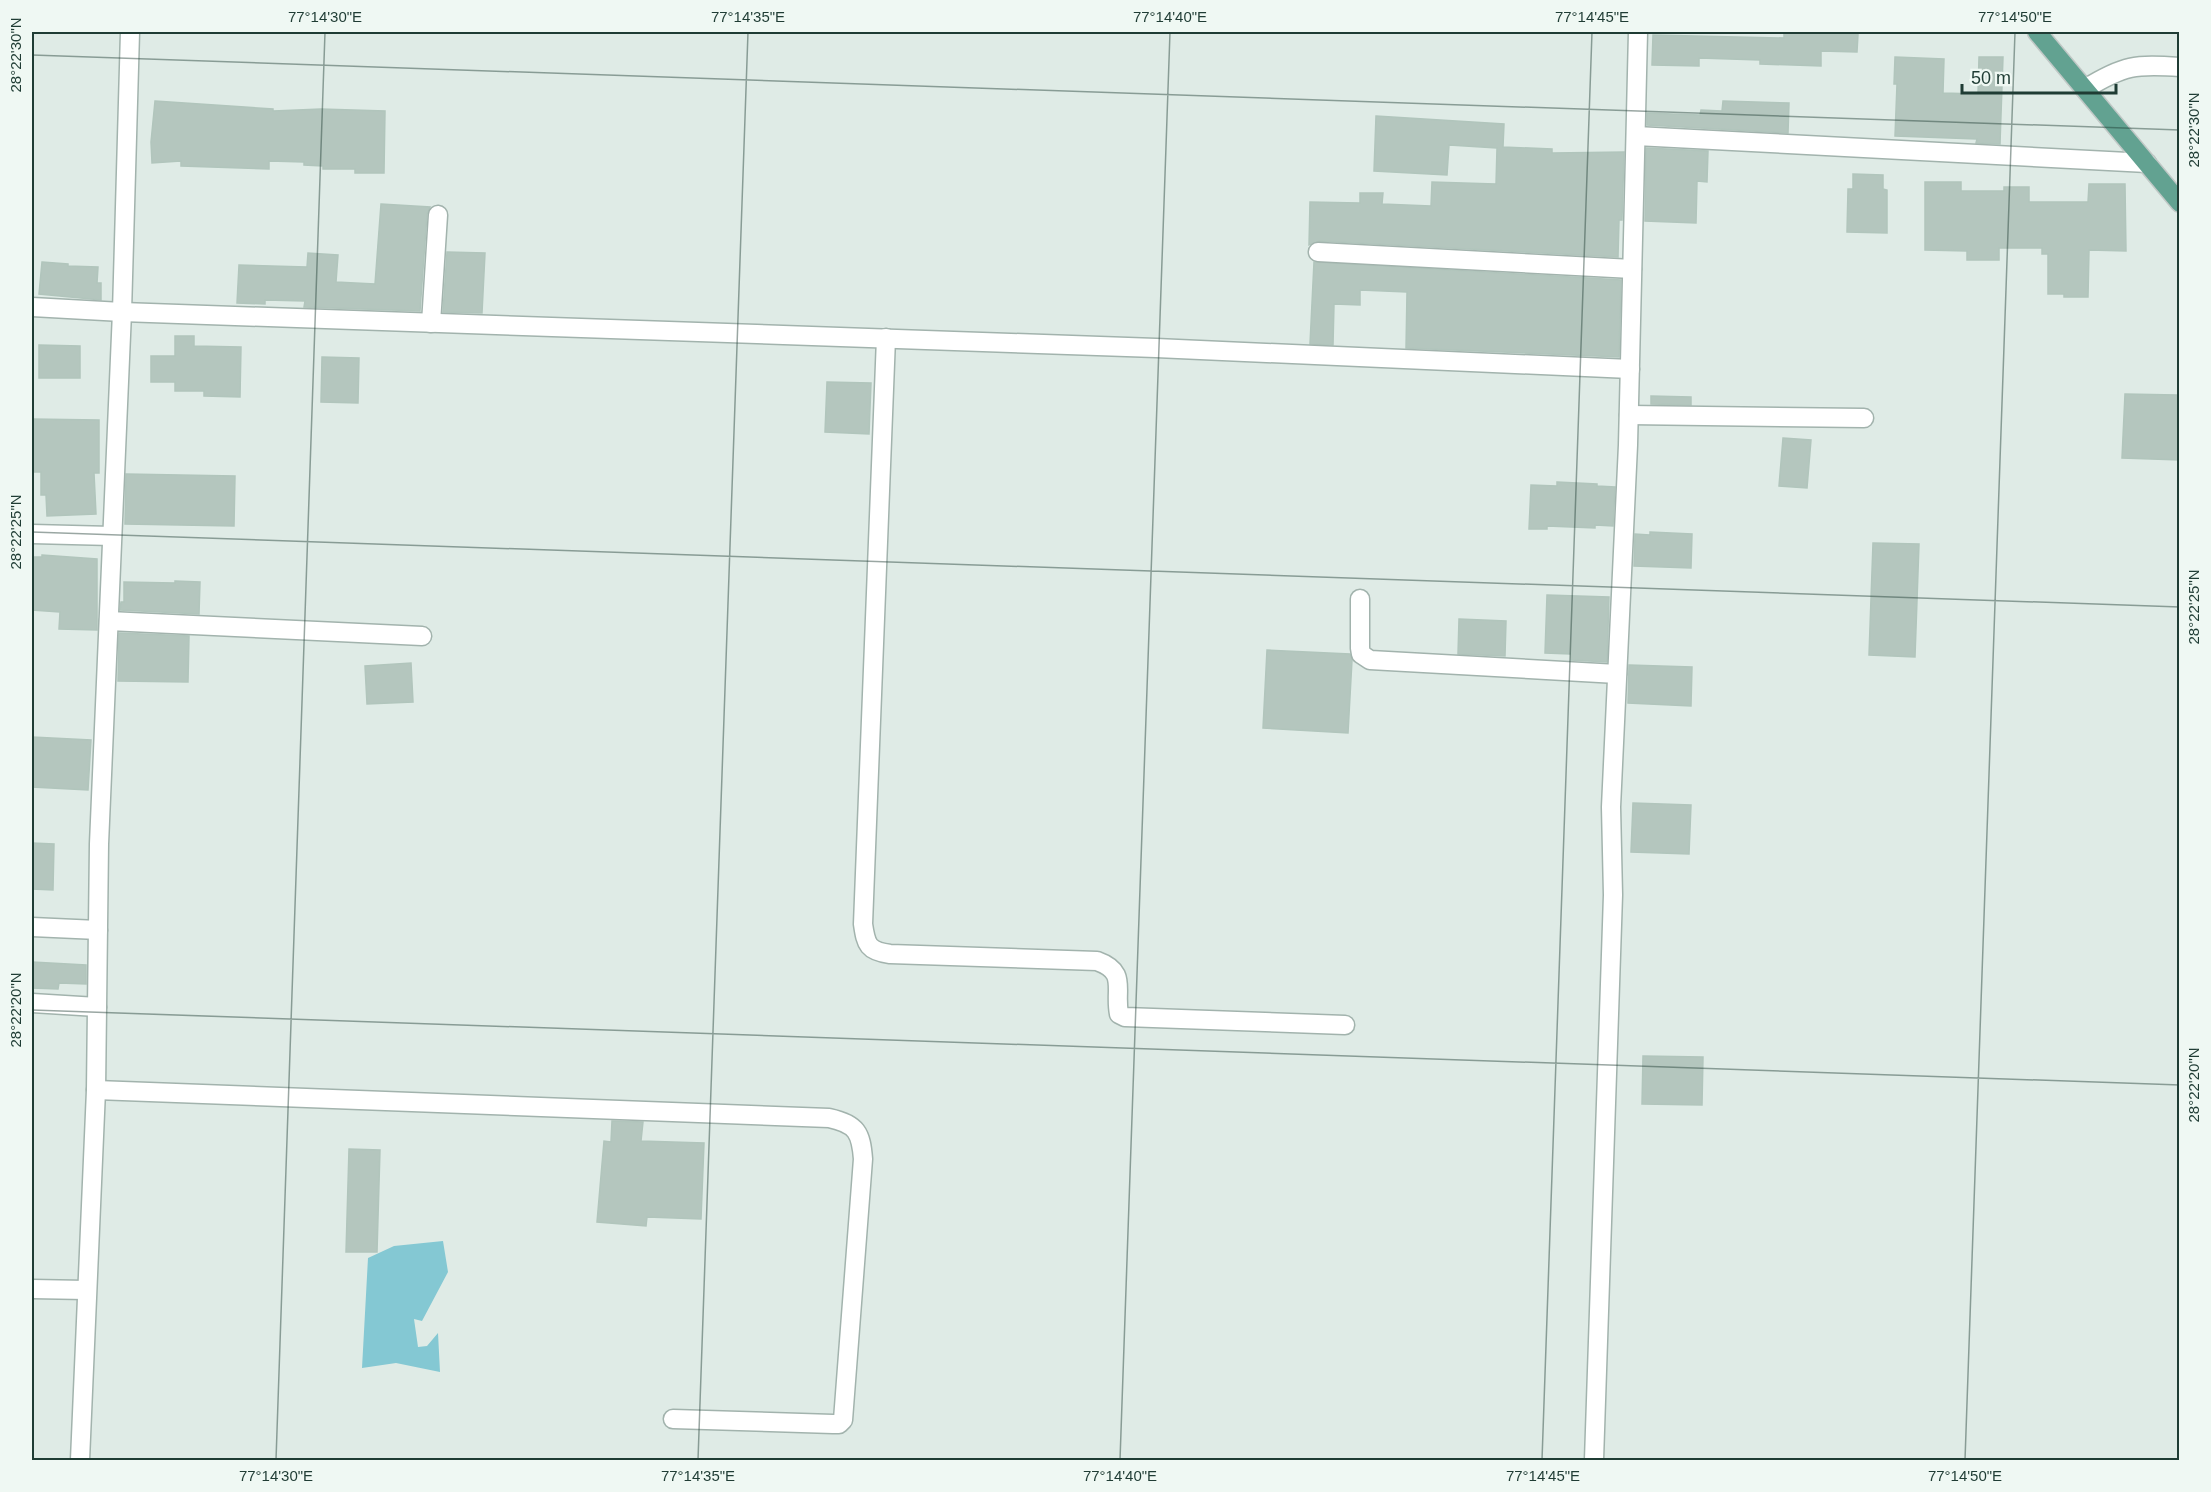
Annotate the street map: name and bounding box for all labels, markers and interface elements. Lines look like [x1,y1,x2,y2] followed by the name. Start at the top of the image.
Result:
[288,8,362,25] text: 77°14'30"E
[711,8,785,25] text: 77°14'35"E
[1133,8,1207,25] text: 77°14'40"E
[1555,8,1629,25] text: 77°14'45"E
[1978,8,2052,25] text: 77°14'50"E
[7,17,24,93] text: 28°22'30"N
[1962,57,2116,95] scale bar
[1971,68,2011,88] text: 50 m
[2185,92,2202,168] text: 28°22'30"N
[7,494,24,570] text: 28°22'25"N
[2185,569,2202,645] text: 28°22'25"N
[7,972,24,1048] text: 28°22'20"N
[2185,1047,2202,1123] text: 28°22'20"N
[239,1467,313,1484] text: 77°14'30"E
[661,1467,735,1484] text: 77°14'35"E
[1083,1467,1157,1484] text: 77°14'40"E
[1506,1467,1580,1484] text: 77°14'45"E
[1928,1467,2002,1484] text: 77°14'50"E

